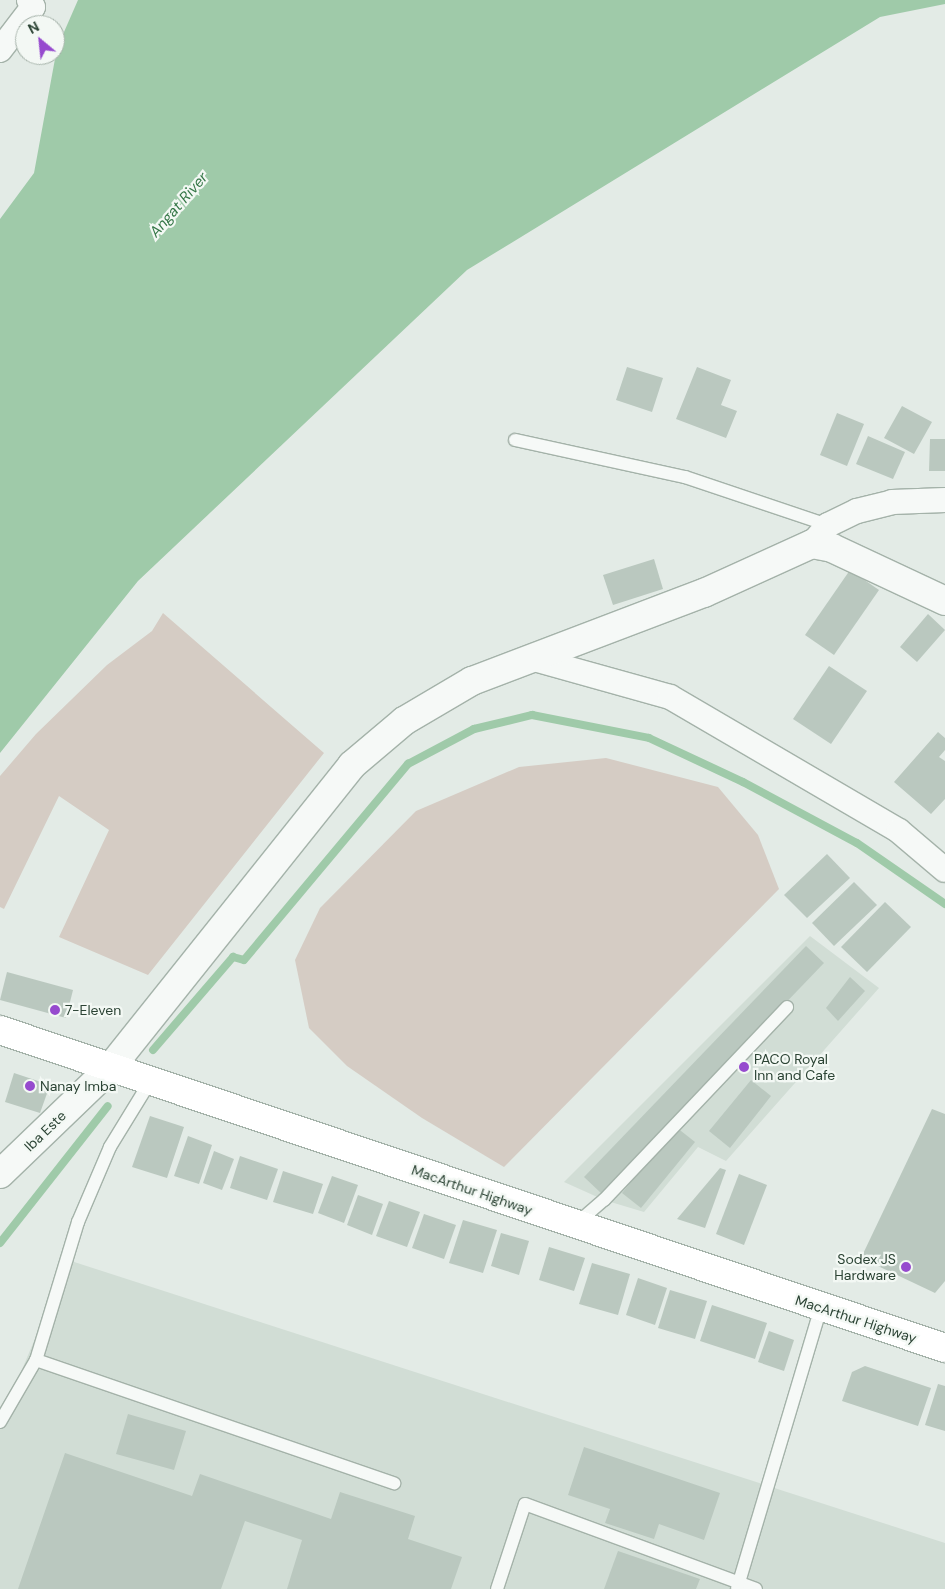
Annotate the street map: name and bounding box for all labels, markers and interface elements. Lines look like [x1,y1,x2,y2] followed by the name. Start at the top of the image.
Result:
[15,15,65,65] north arrow
[25,17,42,38] text: N
[146,169,212,241] water label: Angat River
[65,1002,121,1018] place label: 7-Eleven
[49,1004,61,1016] marker: 7-Eleven
[754,1051,835,1084] place label: PACO Royal Inn and Cafe
[738,1061,750,1073] marker: PACO Royal Inn and Cafe
[40,1078,116,1094] place label: Nanay Imba
[24,1080,36,1092] marker: Nanay Imba
[21,1107,69,1155] street label: Iba Este
[409,1161,535,1219] street label: MacArthur Highway
[834,1251,896,1284] place label: Sodex JS Hardware
[900,1261,912,1273] marker: Sodex JS Hardware
[793,1291,919,1347] street label: MacArthur Highway

